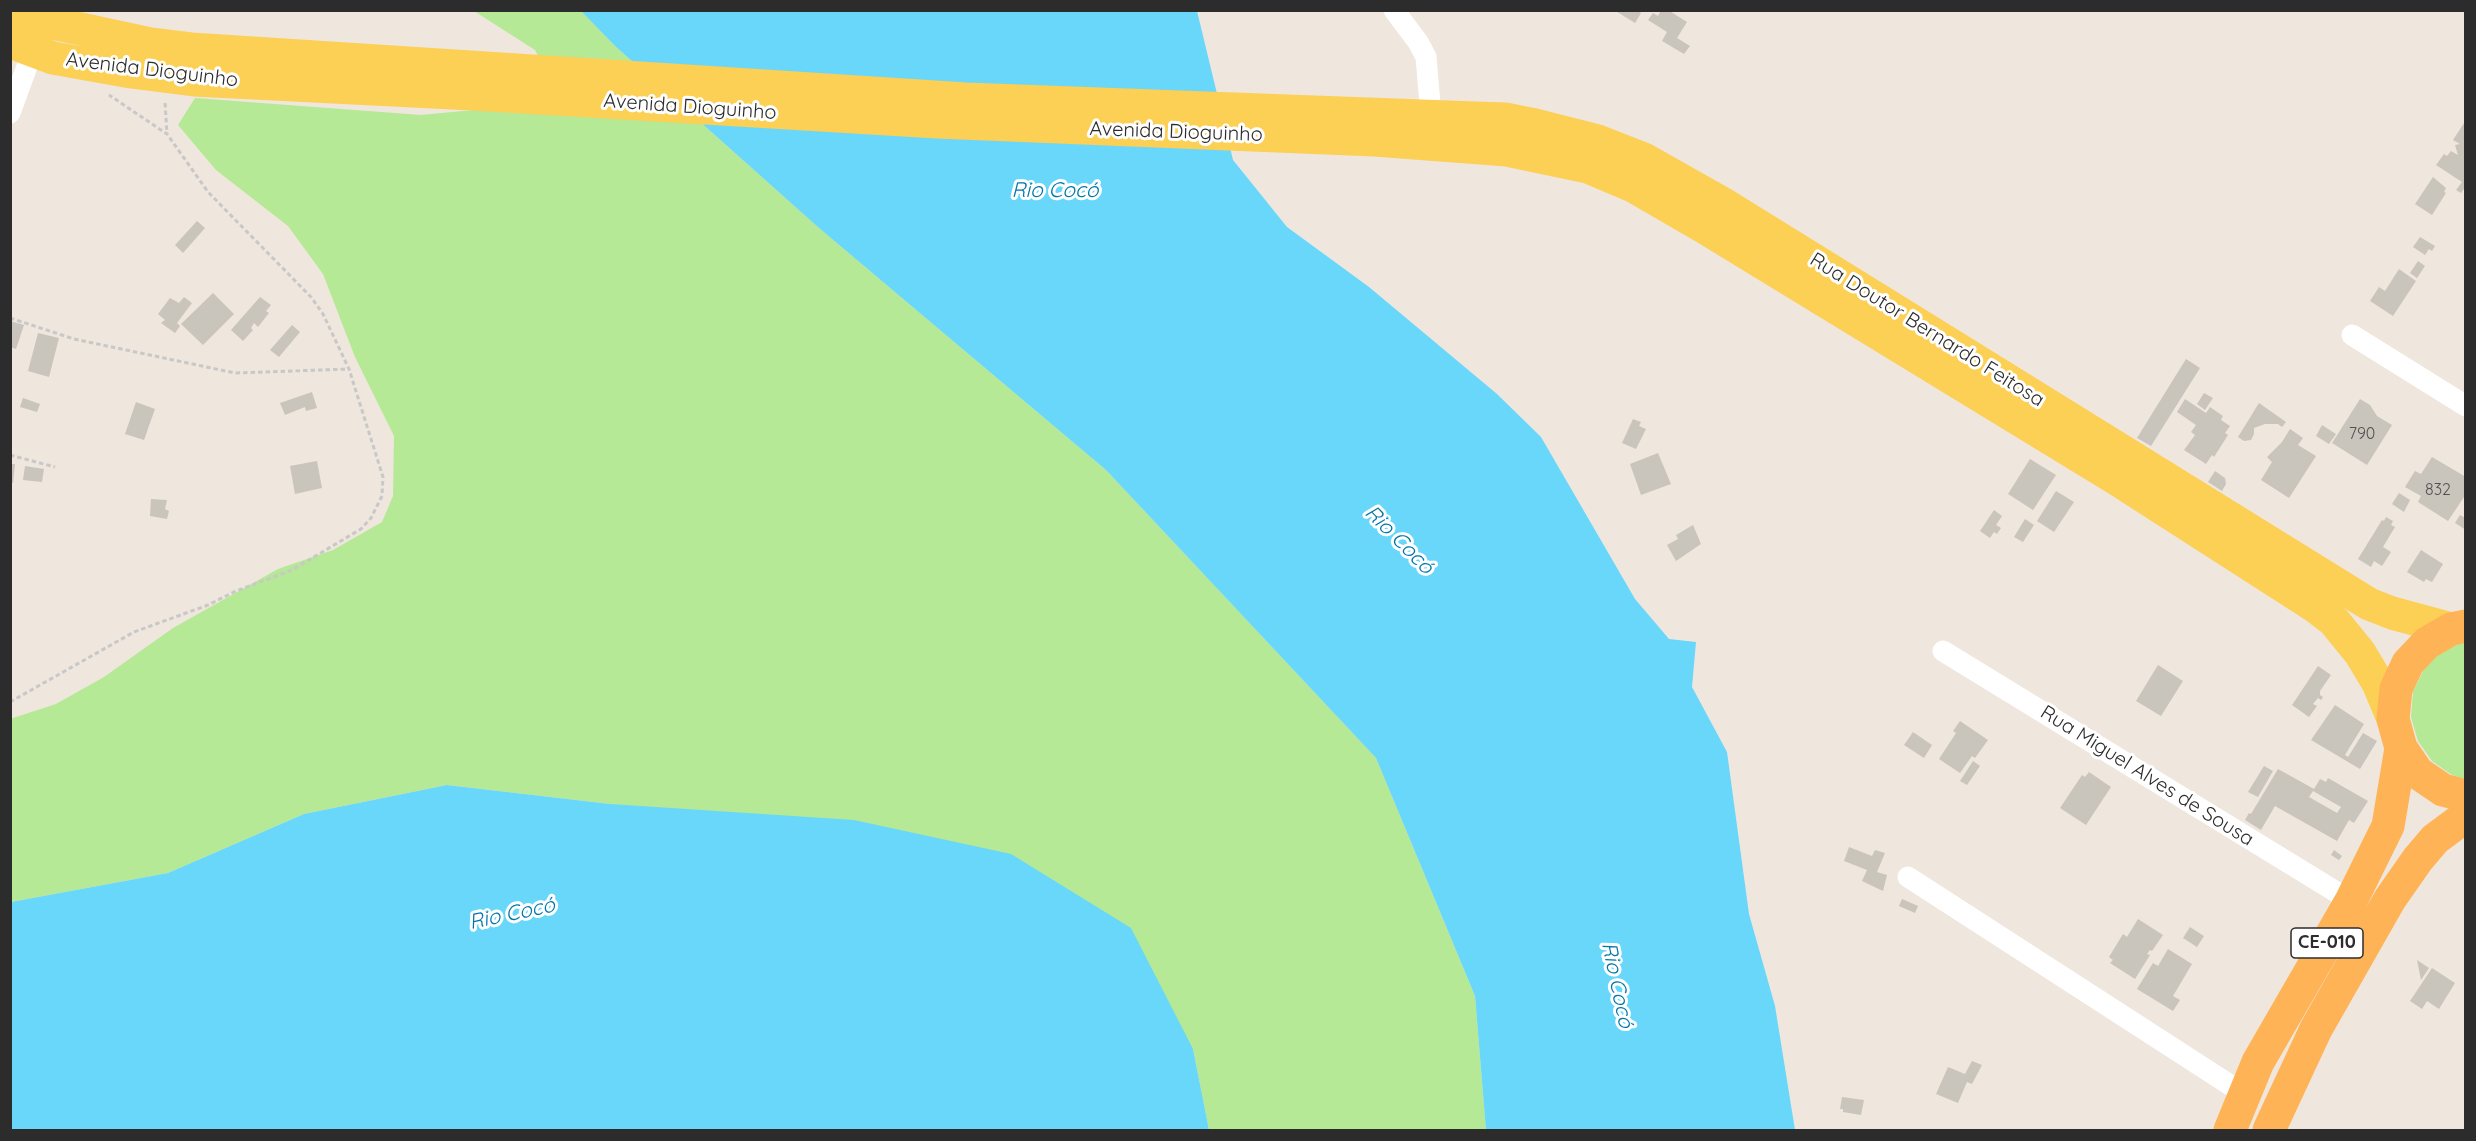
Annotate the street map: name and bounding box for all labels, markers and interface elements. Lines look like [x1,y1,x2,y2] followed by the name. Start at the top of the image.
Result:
[64,48,240,92] street label: Avenida Dioguinho
[603,89,777,125] street label: Avenida Dioguinho
[1089,117,1263,147] street label: Avenida Dioguinho
[1012,178,1098,204] water label: Rio Cocó
[1805,248,2049,412] street label: Rua Doutor Bernardo Feitosa
[2349,424,2375,444] house number: 790
[2425,480,2451,500] house number: 832
[1359,500,1439,580] water label: Rio Cocó
[2036,700,2258,852] street label: Rua Miguel Alves de Sousa
[467,893,557,935] water label: Rio Cocó
[2291,928,2363,958] road number: CE-010
[1596,940,1638,1030] water label: Rio Cocó

